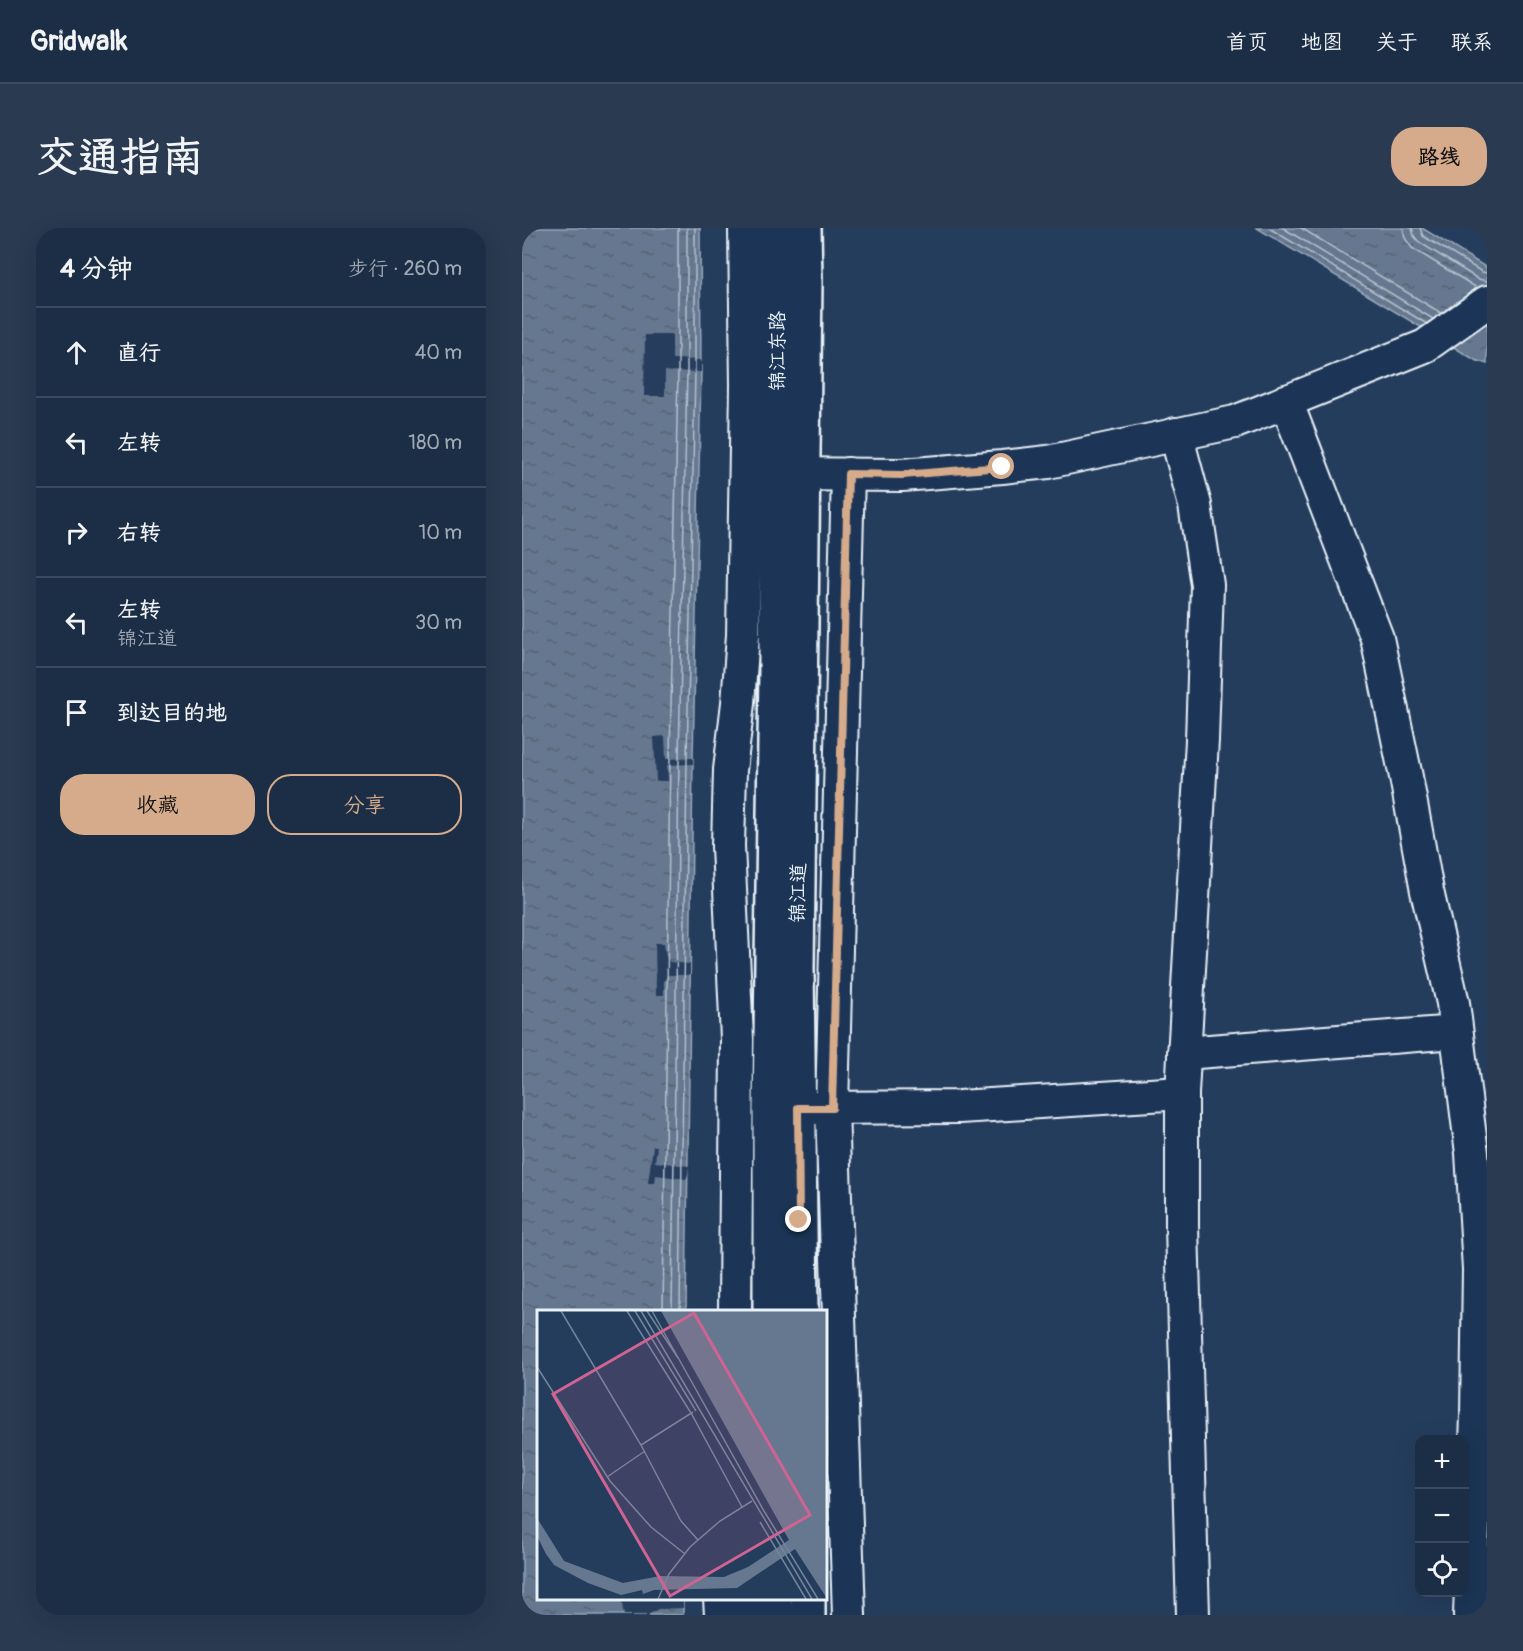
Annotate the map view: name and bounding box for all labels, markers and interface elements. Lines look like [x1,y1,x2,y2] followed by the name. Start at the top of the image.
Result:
[30,24,128,59] text: Gridwalk
[1226,29,1268,56] text: 首页
[1301,29,1343,56] text: 地图
[1376,29,1418,56] text: 关于
[1451,29,1493,56] text: 联系
[1391,127,1487,186] button: 路线
[36,132,204,184] text: 交通指南
[60,253,133,285] text: 4 分钟
[348,256,462,281] text: 步行 · 260 m
[765,310,790,391] street label: 锦江东路
[60,336,93,369] icon: ahead
[117,339,161,367] text: 直行
[415,340,462,365] text: 40 m
[60,426,93,459] icon: left
[117,429,161,457] text: 左转
[408,430,462,455] text: 180 m
[988,453,1014,479] route start
[60,516,93,549] icon: right
[117,519,161,547] text: 右转
[418,520,462,545] text: 10 m
[117,596,161,624] text: 左转
[60,606,93,639] icon: left
[415,610,462,635] text: 30 m
[117,626,177,651] text: 锦江道
[60,696,93,729] icon: arrive
[117,699,227,727] text: 到达目的地
[60,774,255,835] button: 收藏
[267,774,462,835] button: 分享
[785,863,811,923] street label: 锦江道
[785,1206,811,1232] route end
[537,1310,826,1600] inset map
[1415,1435,1469,1597] map controls
[1415,1435,1469,1489] button: +
[1415,1489,1469,1543] button: −
[1415,1543,1469,1597] button: locate

